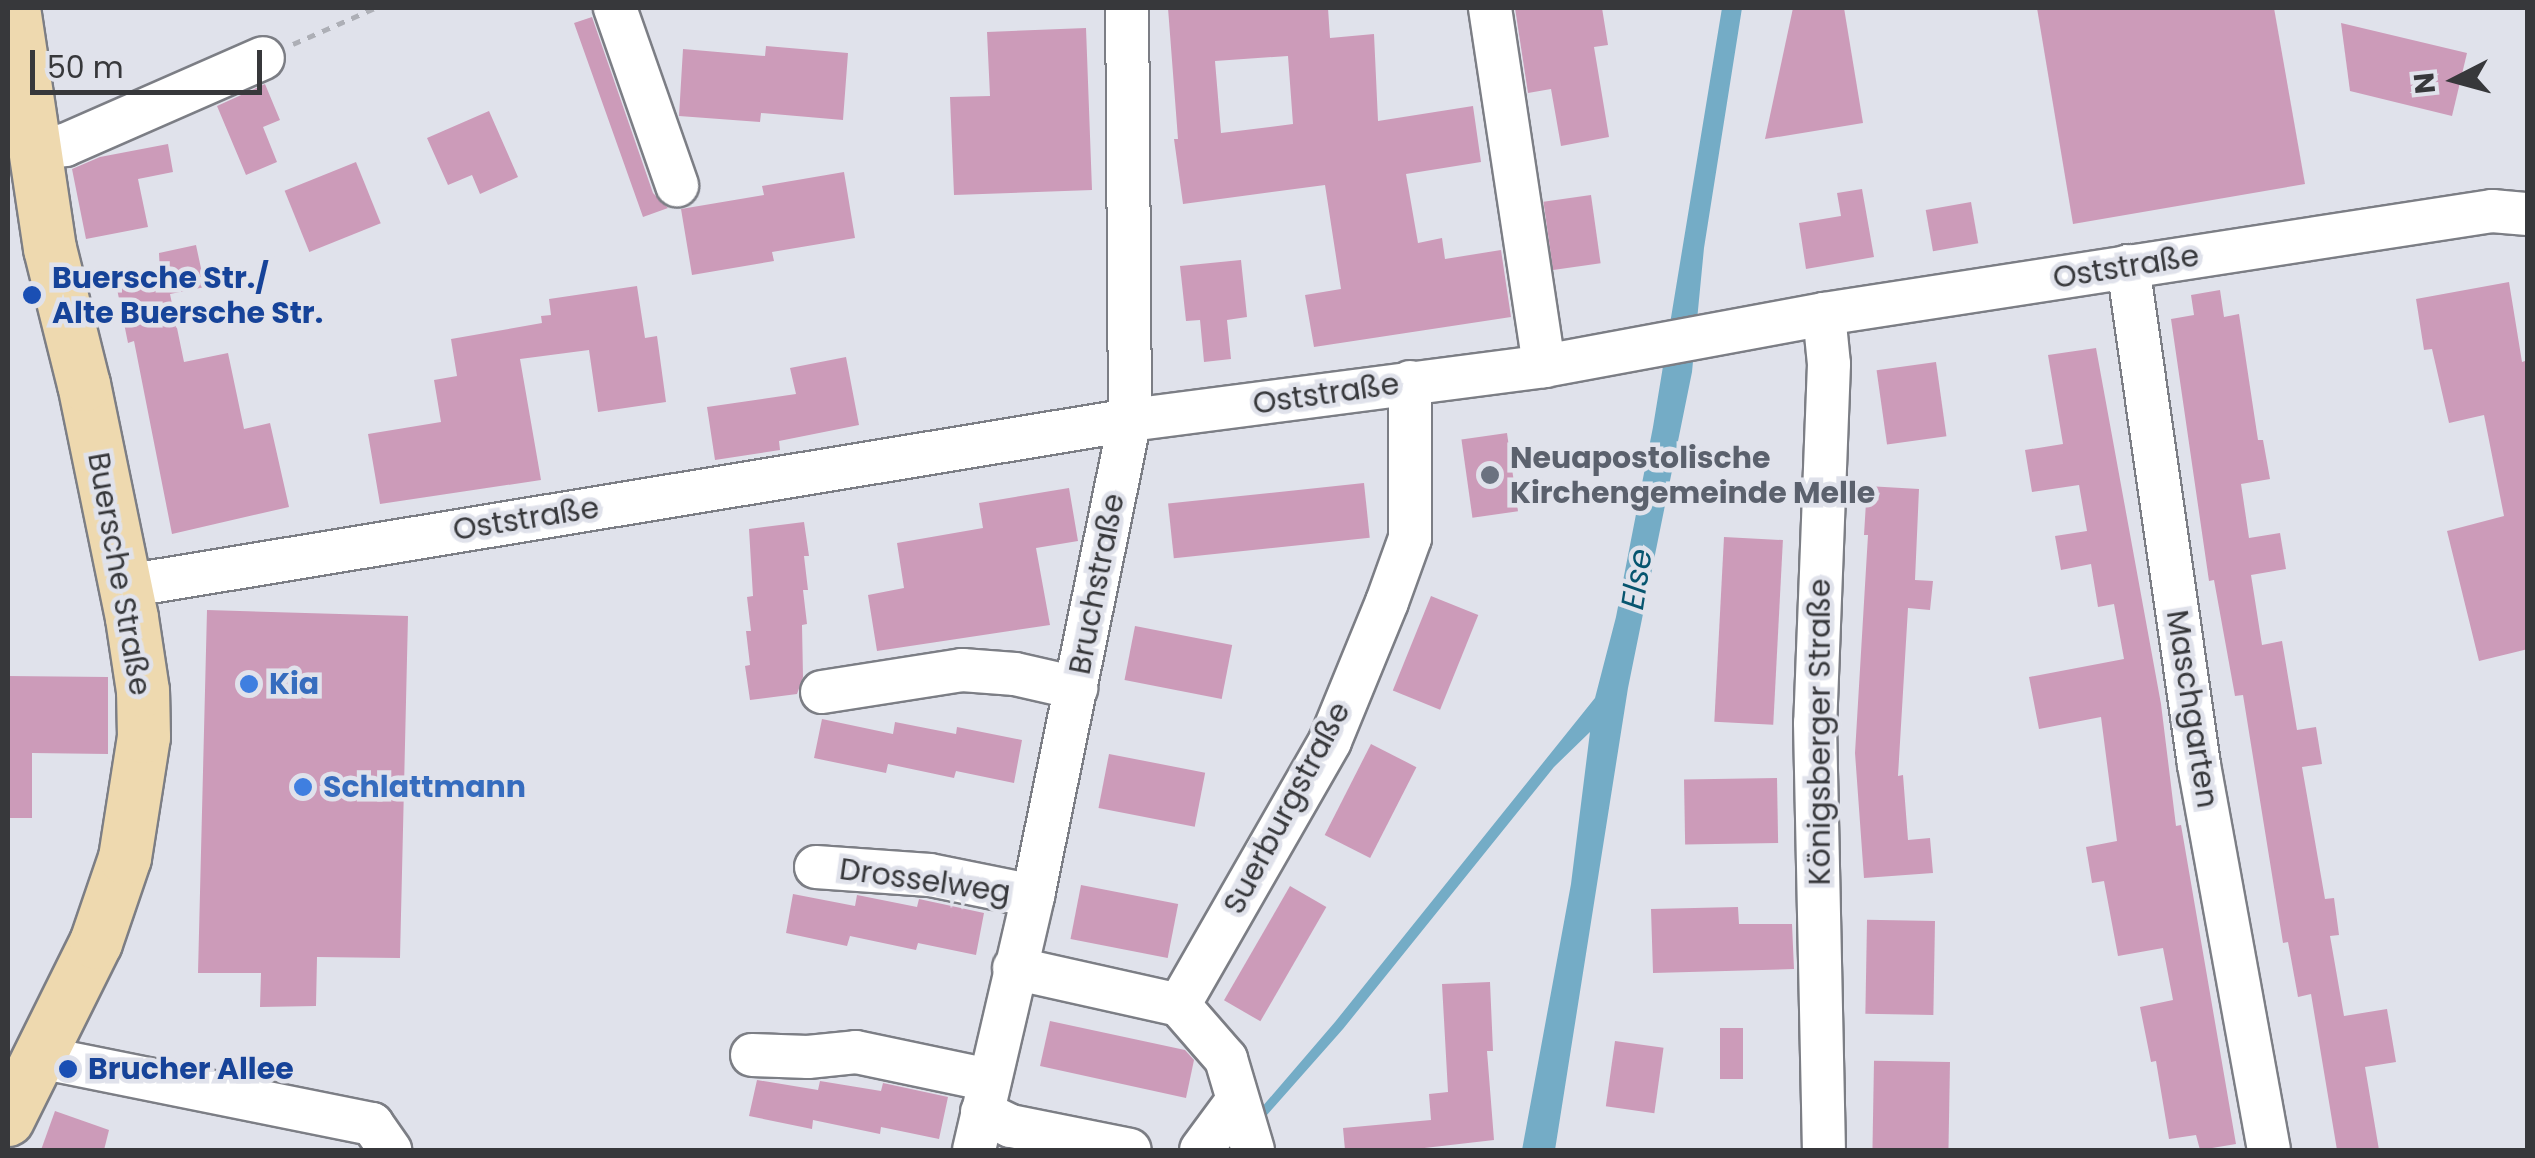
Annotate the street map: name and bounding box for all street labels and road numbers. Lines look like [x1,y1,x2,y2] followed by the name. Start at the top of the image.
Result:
[2050,238,2202,296] street label: Oststraße
[1251,366,1401,422] street label: Oststraße
[80,450,158,698] street label: Buersche Straße
[450,490,602,548] street label: Oststraße
[1062,491,1132,677] street label: Bruchstraße
[1802,579,1838,885] street label: Königsberger Straße
[2159,608,2225,810] street label: Maschgarten
[1216,696,1358,920] street label: Suerburgstraße
[837,851,1013,911] street label: Drosselweg

